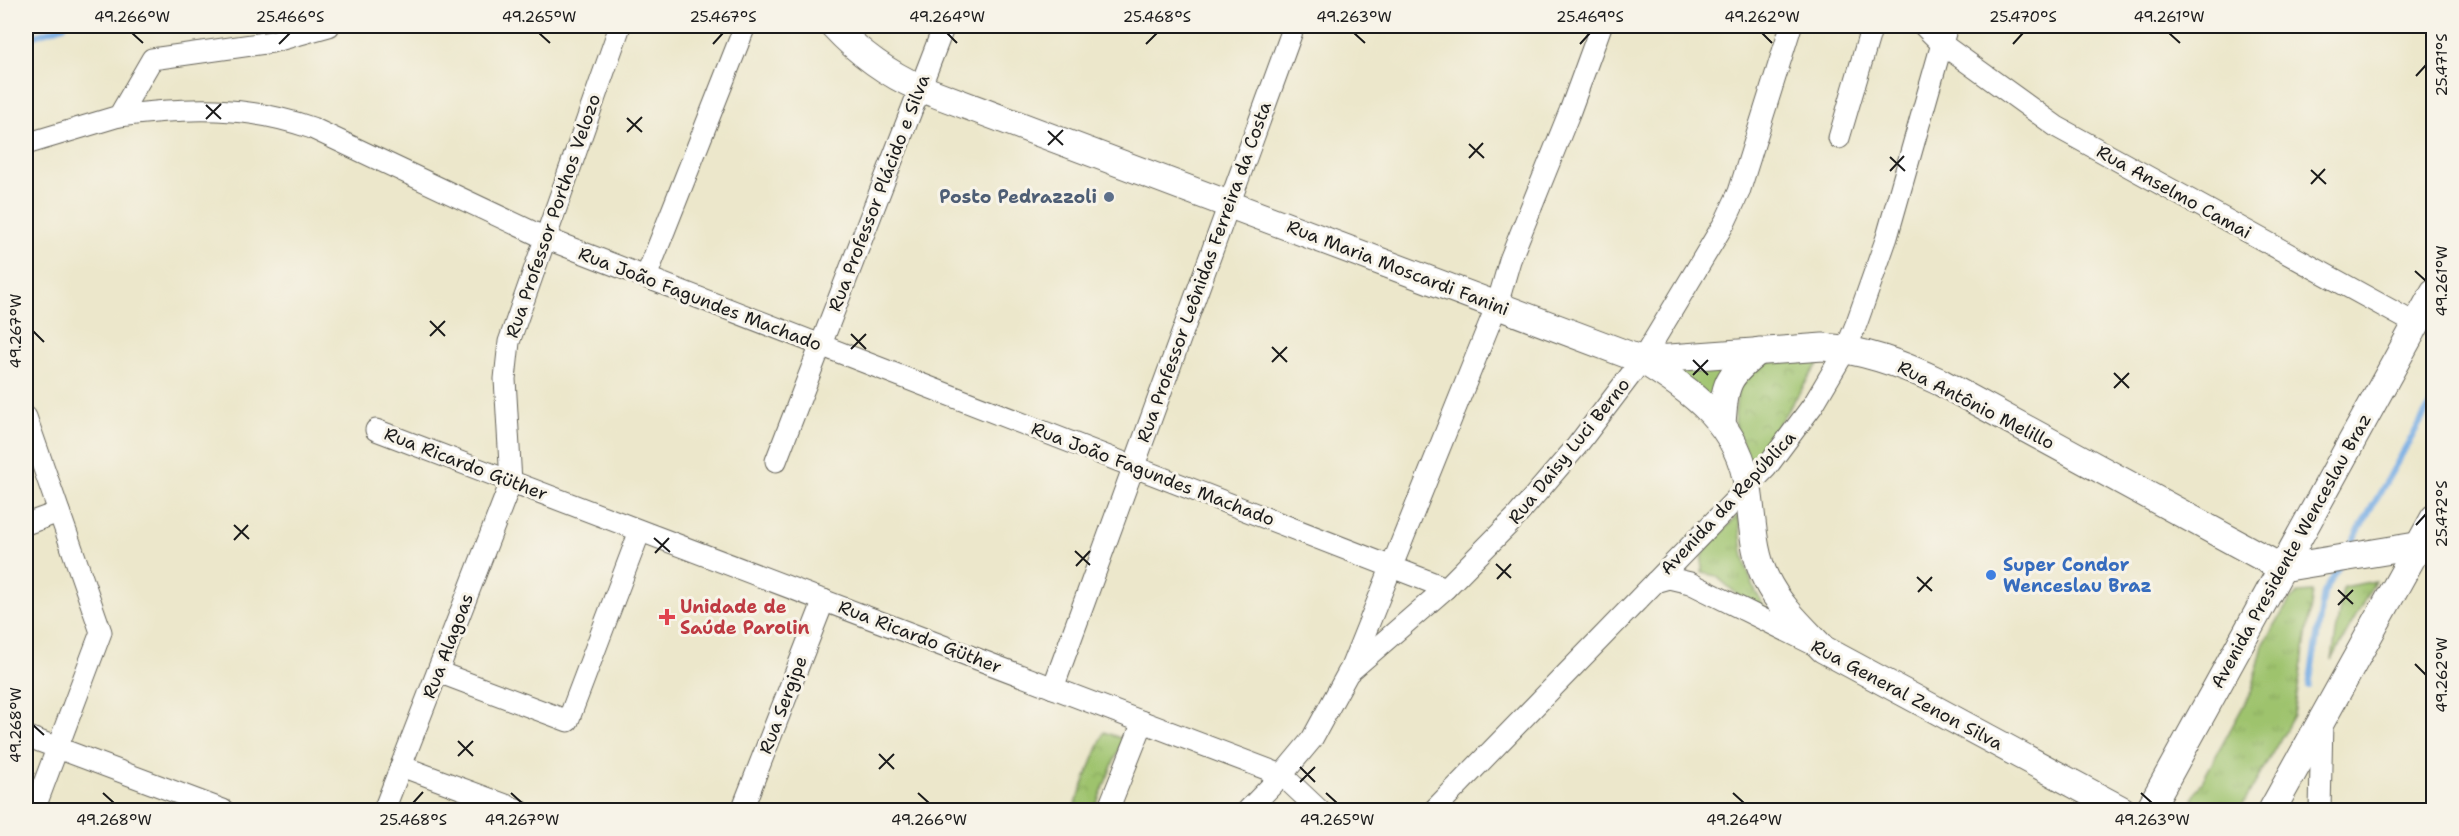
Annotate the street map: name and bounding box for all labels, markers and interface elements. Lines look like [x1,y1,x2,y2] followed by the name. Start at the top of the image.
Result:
[94,7,170,27] text: 49.266°W
[256,7,324,27] text: 25.466°S
[502,7,576,27] text: 49.265°W
[689,7,757,27] text: 25.467°S
[909,7,985,27] text: 49.264°W
[1123,7,1191,27] text: 25.468°S
[1316,7,1392,27] text: 49.263°W
[1556,7,1624,27] text: 25.469°S
[1724,7,1800,27] text: 49.262°W
[1989,7,2057,27] text: 25.470°S
[2133,7,2205,27] text: 49.261°W
[2432,33,2452,97] text: 25.471°S
[823,71,935,315] street label: Rua Professor Plácido e Silva
[500,91,606,341] street label: Rua Professor Porthos Velozo
[1131,98,1277,446] street label: Rua Professor Leônidas Ferreira da Costa
[2092,139,2256,245] street label: Rua Anselmo Camai
[939,185,1097,209] place label: Posto Pedrazzoli
[1102,190,1116,204] marker: Posto Pedrazzoli
[1283,214,1513,322] street label: Rua Maria Moscardi Fanini
[575,241,825,357] street label: Rua João Fagundes Machado
[2432,245,2452,317] text: 49.261°W
[6,294,26,368] text: 49.267°W
[1893,355,2059,455] street label: Rua Antônio Melillo
[1503,373,1635,529] street label: Rua Daisy Luci Berno
[2205,409,2377,693] street label: Avenida Presidente Wenceslau Braz
[1028,416,1278,532] street label: Rua João Fagundes Machado
[381,422,551,506] street label: Rua Ricardo Güther
[1655,426,1801,580] street label: Avenida da República
[2432,481,2452,548] text: 25.472°S
[2003,553,2152,598] place label: Super Condor Wenceslau Braz
[1984,568,1998,582] marker: Super Condor Wenceslau Braz
[417,590,479,702] street label: Rua Alagoas
[680,595,810,640] place label: Unidade de Saúde Parolin
[835,595,1005,679] street label: Rua Ricardo Güther
[658,608,676,626] marker: Unidade de Saúde Parolin
[1807,634,2007,756] street label: Rua General Zenon Silva
[2432,637,2452,713] text: 49.262°W
[753,653,813,757] street label: Rua Sergipe
[6,687,26,763] text: 49.268°W
[76,810,152,830] text: 49.268°W
[379,810,447,830] text: 25.468°S
[485,810,559,830] text: 49.267°W
[891,810,967,830] text: 49.266°W
[1300,810,1374,830] text: 49.265°W
[1706,810,1782,830] text: 49.264°W
[2114,810,2190,830] text: 49.263°W

